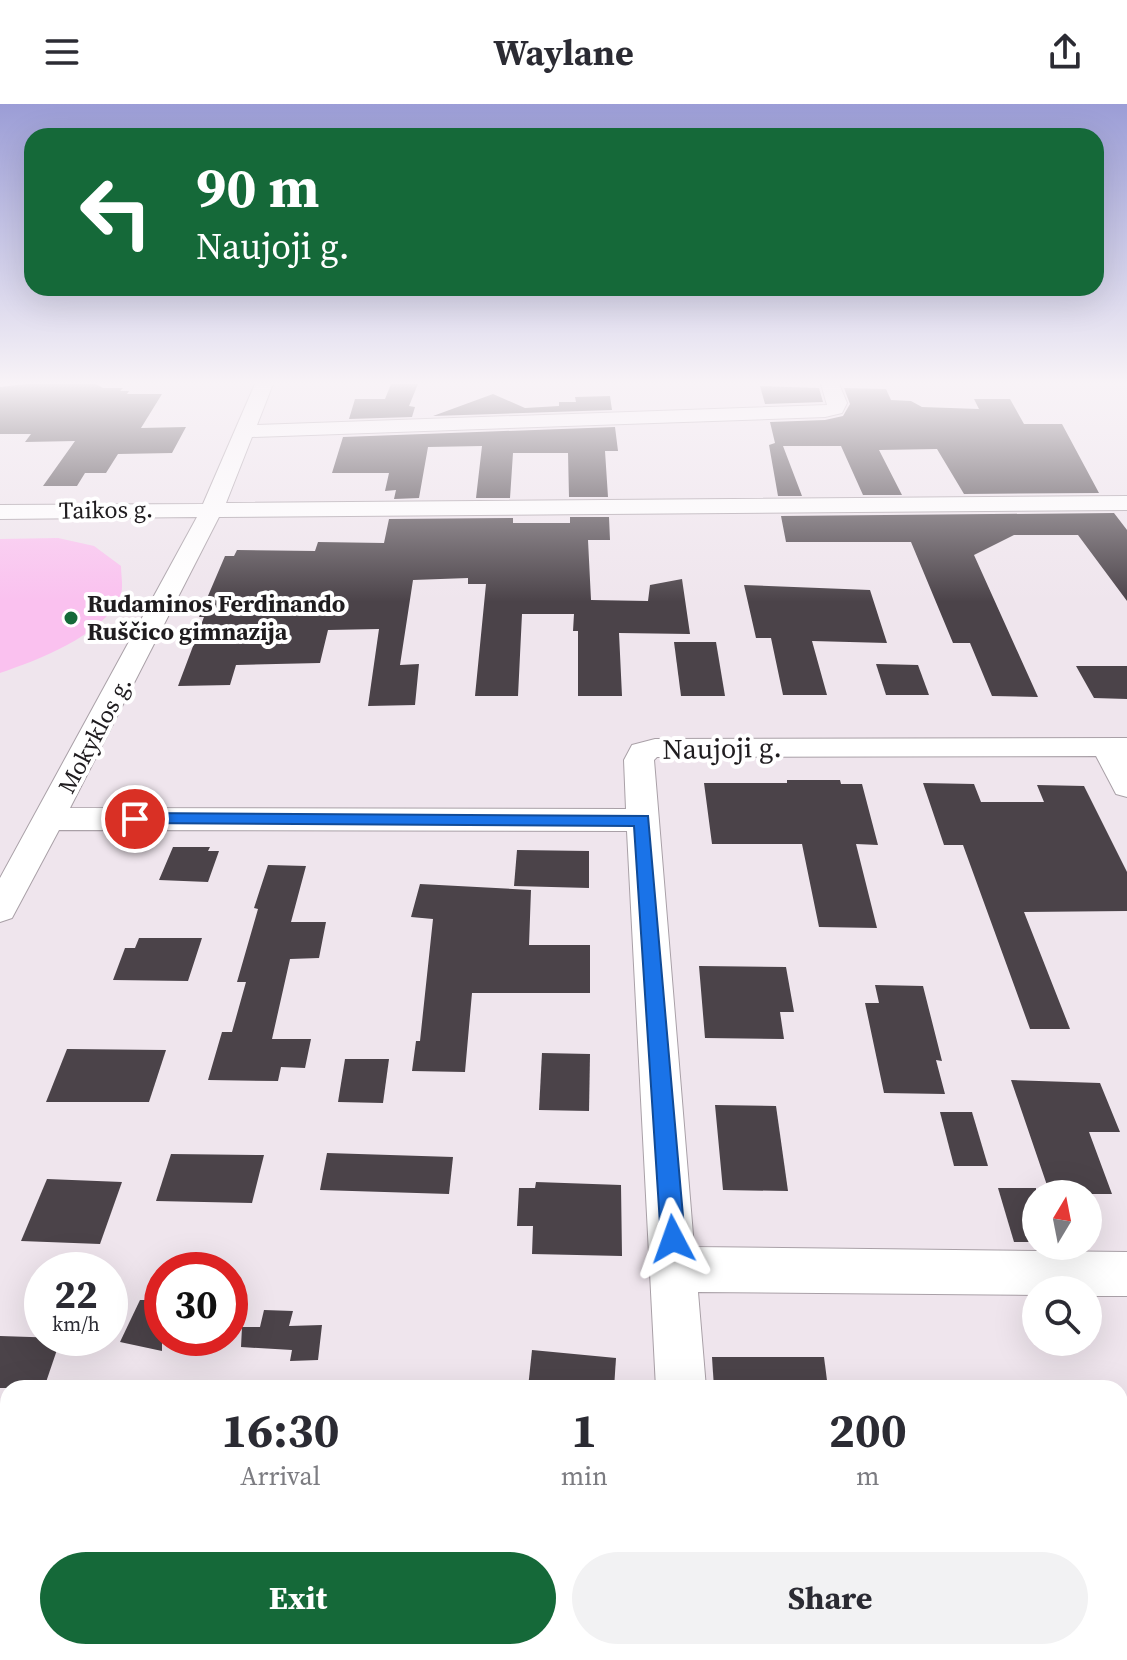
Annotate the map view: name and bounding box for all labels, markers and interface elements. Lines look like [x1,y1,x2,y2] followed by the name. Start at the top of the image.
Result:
[493,28,634,77] text: Waylane
[40,30,84,74] icon: menu
[1043,30,1087,74] icon: share
[196,149,319,226] text: 90 m
[64,160,168,264] icon: left
[196,222,349,271] text: Naujoji g.
[59,492,153,527] street label: Taikos g.
[87,587,345,648] place label: Rudaminos Ferdinando Ruščico gimnazija
[62,609,80,627] marker: Rudaminos Ferdinando Ruščico gimnazija
[50,670,139,799] street label: Mokyklos g.
[662,728,782,768] street label: Naujoji g.
[101,785,169,853] pin
[113,797,157,841] icon: arrive
[1022,1180,1102,1260] north arrow
[1022,1180,1102,1356] map controls
[631,1197,715,1281] position arrow
[144,1252,248,1356] speed limit sign: 30
[54,1267,98,1321] text: 22
[1022,1276,1102,1356] button: search
[52,1310,100,1338] text: km/h
[221,1397,340,1463] text: 16:30
[571,1397,597,1463] text: 1
[829,1397,907,1463] text: 200
[240,1458,321,1494] text: Arrival
[561,1458,608,1494] text: min
[856,1458,880,1494] text: m
[40,1552,556,1644] button: Exit
[572,1552,1088,1644] button: Share

